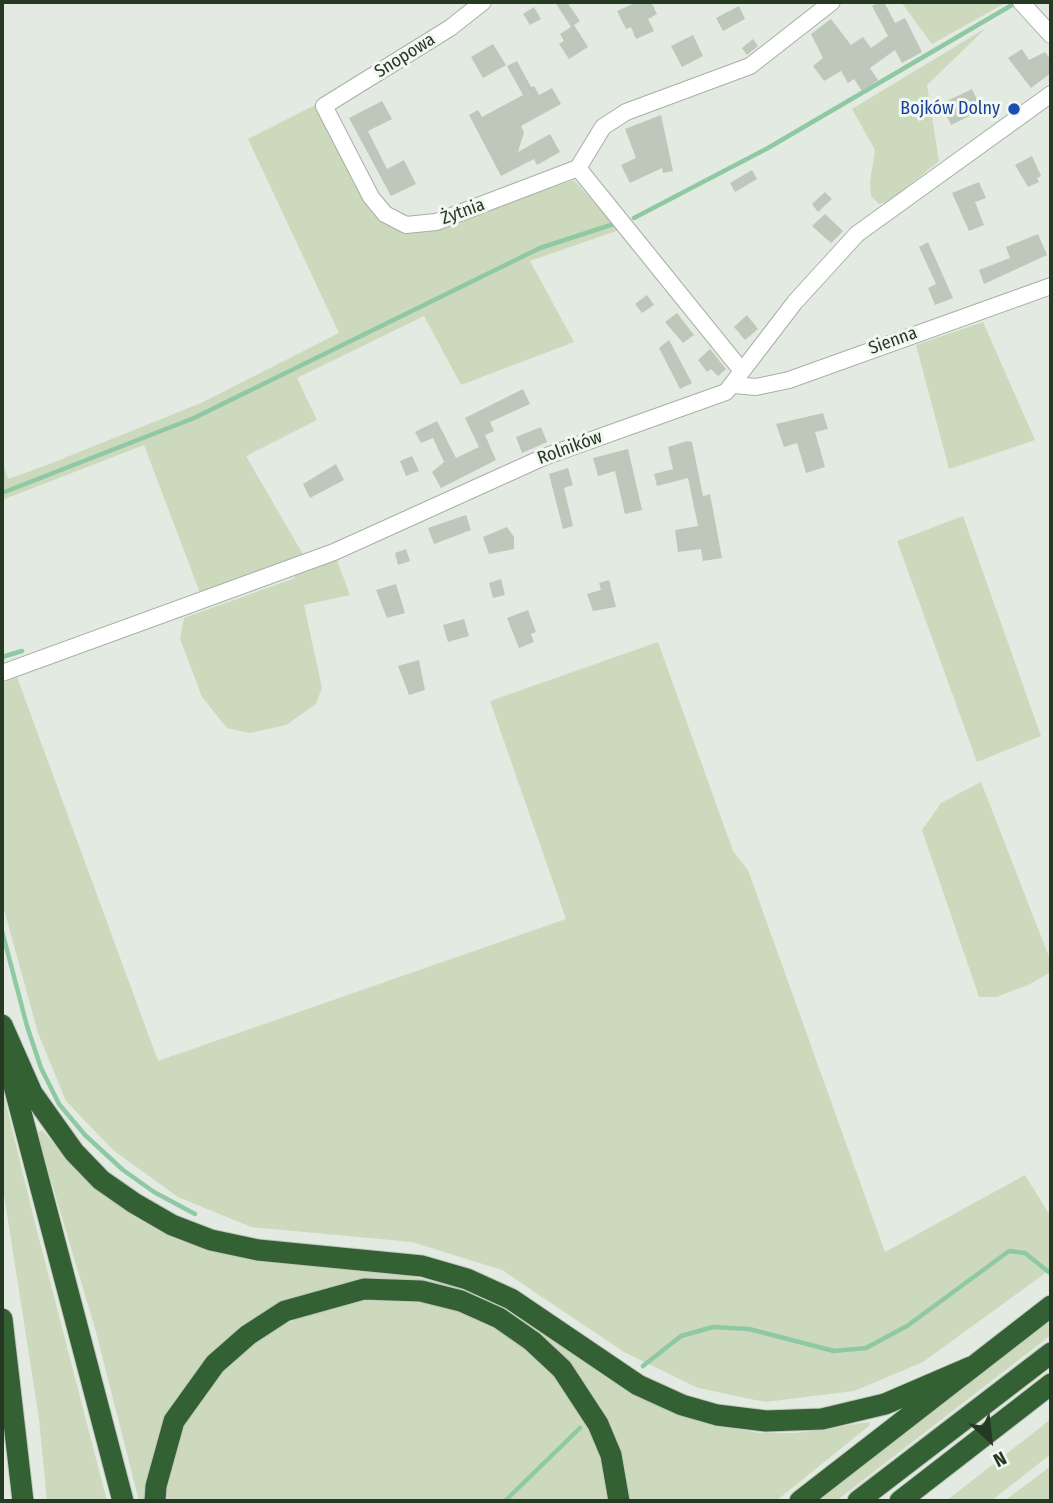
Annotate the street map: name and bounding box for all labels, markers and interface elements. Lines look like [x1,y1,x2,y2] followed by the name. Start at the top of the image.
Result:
[371,29,439,83] street label: Snopowa
[900,98,1000,120] place label: Bojków Dolny
[1006,101,1022,117] marker: Bojków Dolny
[438,194,488,230] street label: Żytnia
[866,322,920,360] street label: Sienna
[535,426,605,470] street label: Rolników
[955,1405,1025,1475] north arrow
[989,1446,1010,1472] text: N

